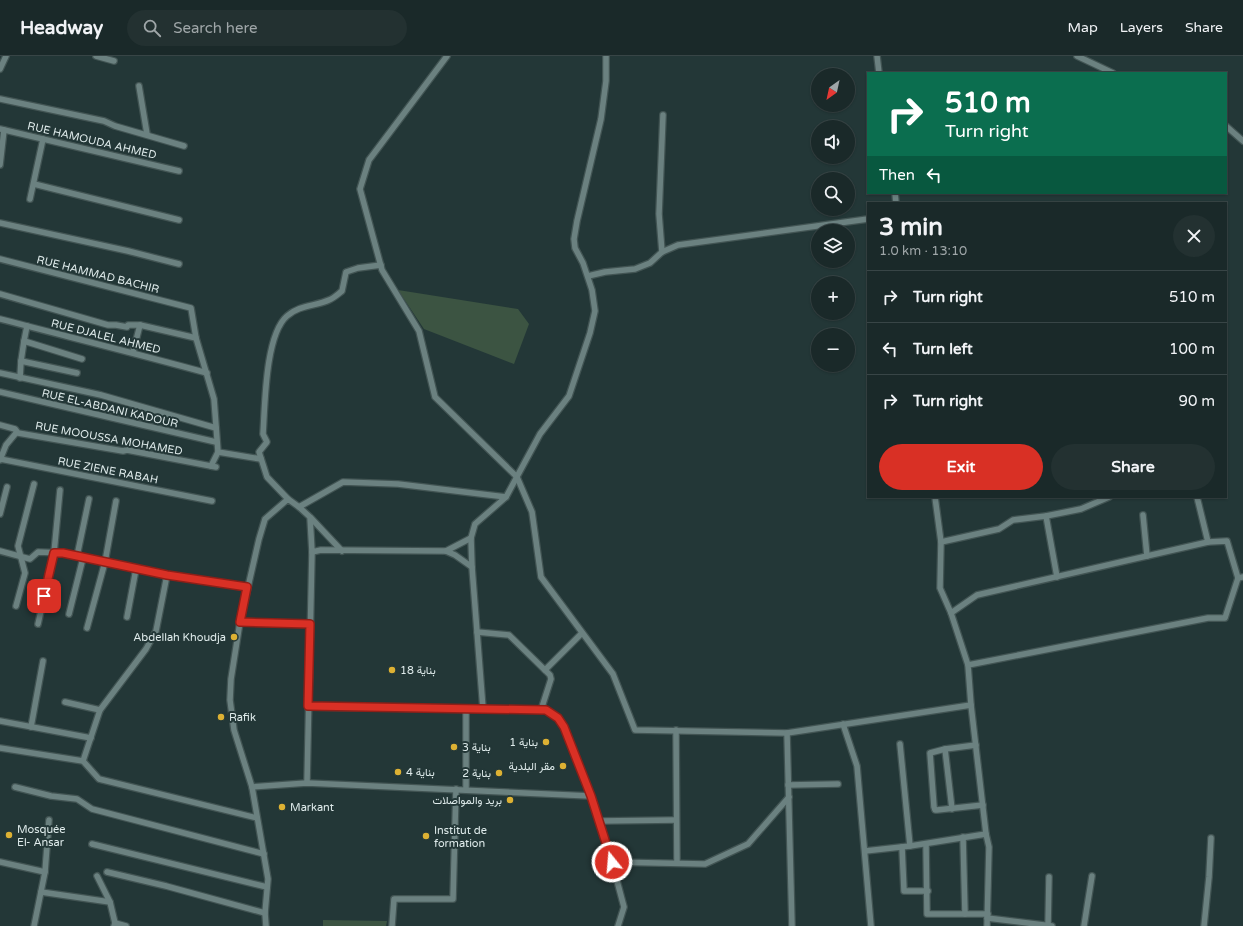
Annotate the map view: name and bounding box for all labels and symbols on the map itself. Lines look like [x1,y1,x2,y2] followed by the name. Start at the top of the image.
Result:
[811,68,855,112] north arrow
[26,119,158,162] street label: RUE HAMOUDA AHMED
[35,253,161,296] street label: RUE HAMMAD BACHIR
[50,317,162,356] street label: RUE DJALEL AHMED
[41,386,179,431] street label: RUE EL-ABDANI KADOUR
[34,419,184,458] street label: RUE MOOUSSA MOHAMED
[57,454,159,487] street label: RUE ZIENE RABAH
[27,579,61,613] pin
[133,631,226,644] place label: Abdellah Khoudja
[229,632,239,642] marker: Abdellah Khoudja
[400,664,436,677] place label: بناية 18
[387,665,397,675] marker: بناية 18
[229,711,256,724] place label: Rafik
[216,712,226,722] marker: Rafik
[509,736,538,749] place label: بناية 1
[541,737,551,747] marker: بناية 1
[462,741,491,754] place label: بناية 3
[449,742,459,752] marker: بناية 3
[509,760,555,773] place label: مقر البلدية
[558,761,568,771] marker: مقر البلدية
[406,766,435,779] place label: بناية 4
[393,767,403,777] marker: بناية 4
[462,767,491,780] place label: بناية 2
[494,768,504,778] marker: بناية 2
[433,794,502,807] place label: بريد والمواصلات
[505,795,515,805] marker: بريد والمواصلات
[290,801,334,814] place label: Markant
[277,802,287,812] marker: Markant
[17,823,66,849] place label: Mosquée El- Ansar
[434,824,487,850] place label: Institut de formation
[4,830,14,840] marker: Mosquée El- Ansar
[421,831,431,841] marker: Institut de formation
[591,841,633,883] position arrow

